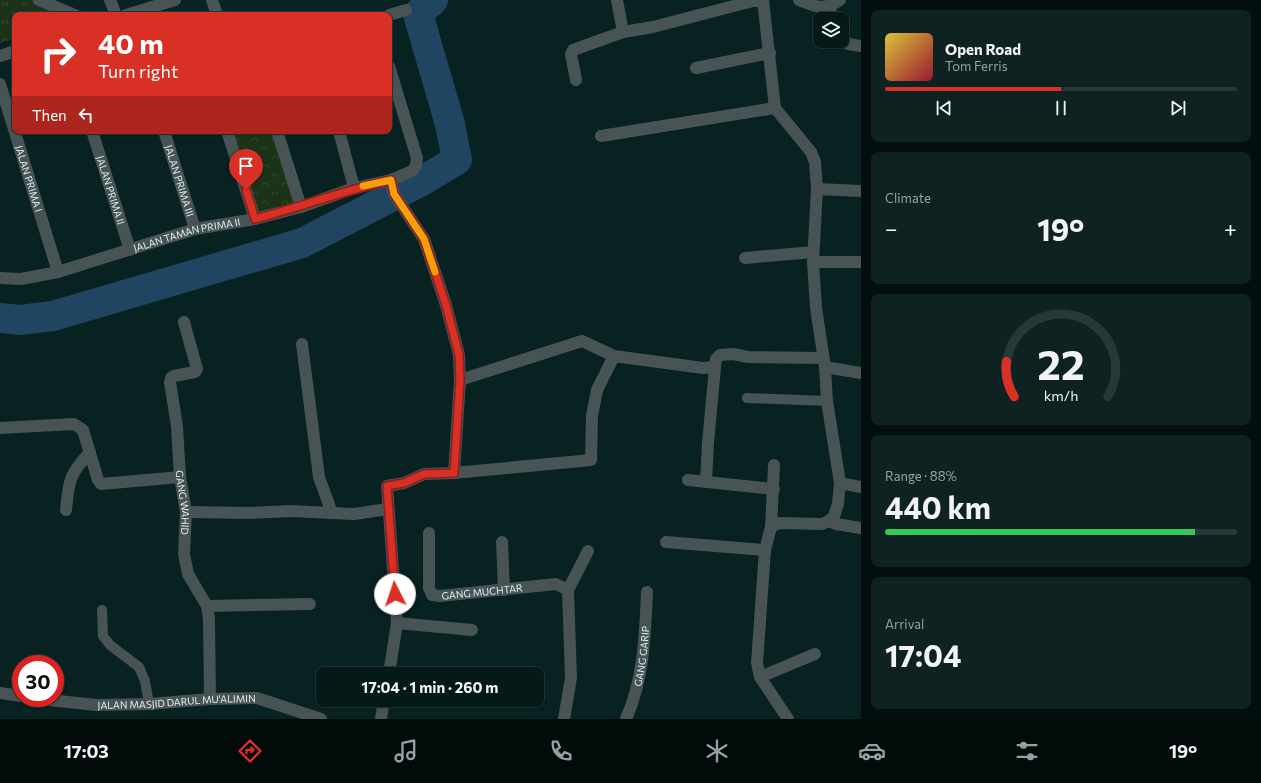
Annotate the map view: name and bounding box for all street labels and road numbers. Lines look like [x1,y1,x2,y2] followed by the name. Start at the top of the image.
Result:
[163,143,197,218] street label: JALAN PRIMA III
[13,144,45,213] street label: JALAN PRIMA I
[94,154,127,226] street label: JALAN PRIMA II
[132,216,241,254] street label: JALAN TAMAN PRIMA II
[174,470,192,535] street label: GANG WAHID
[441,581,523,602] street label: GANG MUCHTAR
[631,626,651,688] street label: GANG GARIP
[97,692,256,711] street label: JALAN MASJID DARUL MU'ALIMIN

